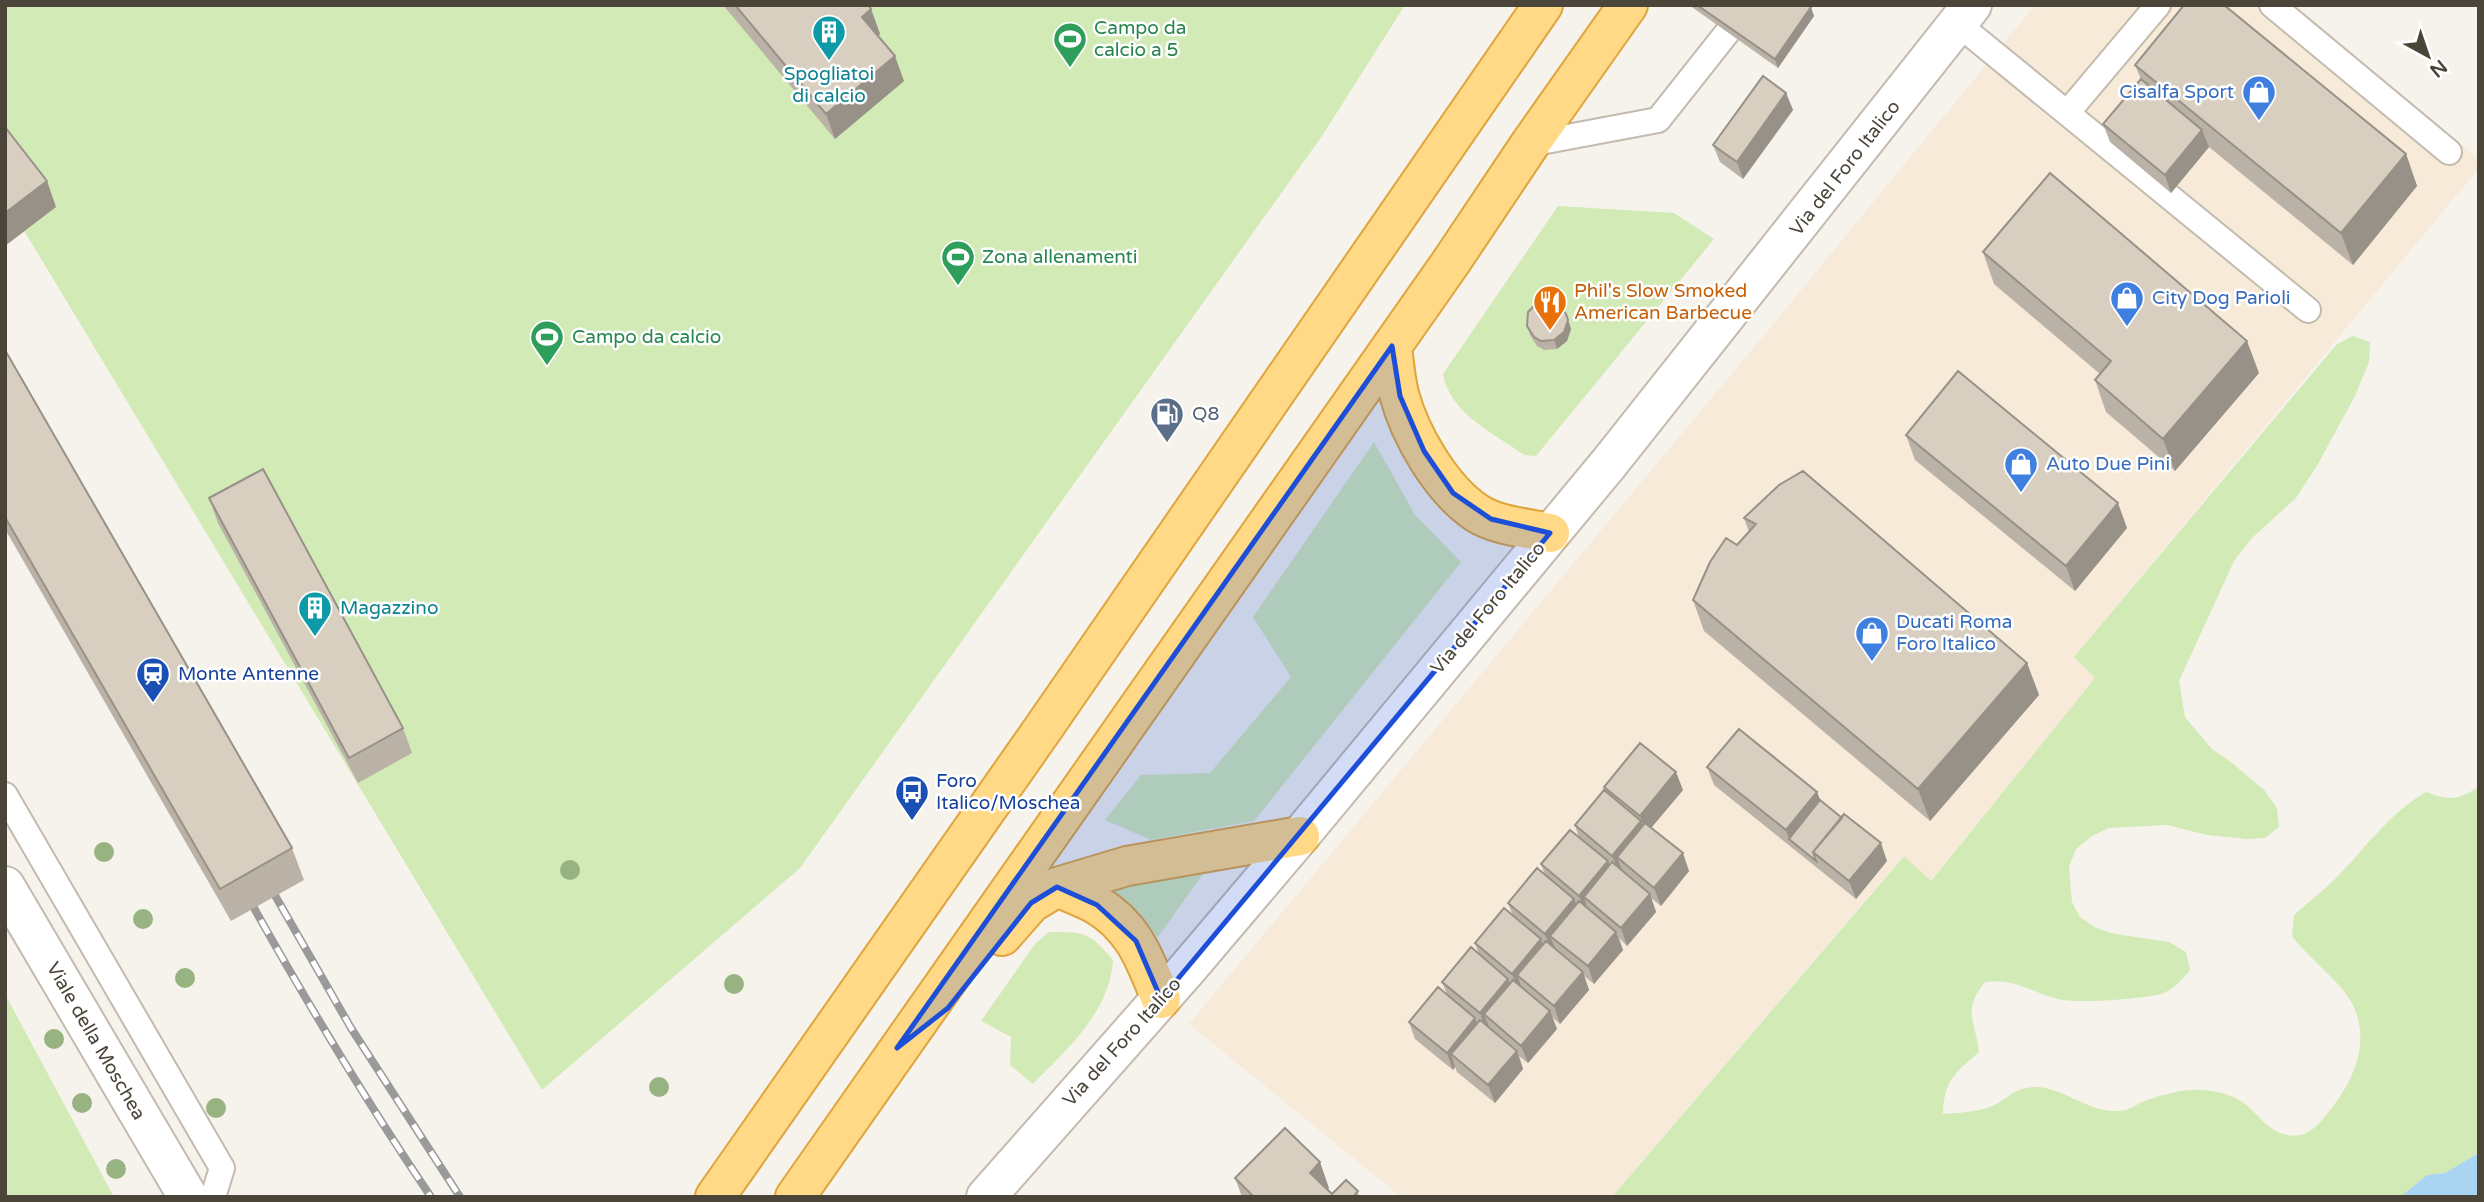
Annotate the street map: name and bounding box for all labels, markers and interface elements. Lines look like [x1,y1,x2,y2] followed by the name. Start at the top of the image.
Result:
[810,13,848,62] building icon: Spogliatoi di calcio
[1094,17,1186,61] place label: Campo da calcio a 5
[1051,20,1089,69] sports icon: Campo da calcio a 5
[2393,21,2463,91] north arrow
[2425,55,2451,82] text: N
[784,63,874,107] place label: Spogliatoi di calcio
[2240,73,2278,122] shop icon: Cisalfa Sport
[2119,81,2234,103] place label: Cisalfa Sport
[1785,96,1905,240] street label: Via del Foro Italico
[939,238,977,287] sports icon: Zona allenamenti
[982,246,1138,268] place label: Zona allenamenti
[2108,279,2146,328] shop icon: City Dog Parioli
[1574,280,1752,324] place label: Phil's Slow Smoked American Barbecue
[1531,283,1569,332] restaurant icon: Phil's Slow Smoked American Barbecue
[2152,287,2291,309] place label: City Dog Parioli
[528,318,566,367] sports icon: Campo da calcio
[572,326,721,348] place label: Campo da calcio
[1148,395,1186,444] fuel station icon: Q8
[1192,403,1219,425] place label: Q8
[2002,445,2040,494] shop icon: Auto Due Pini
[2046,453,2170,475] place label: Auto Due Pini
[1426,537,1550,679] street label: Via del Foro Italico
[296,589,334,638] building icon: Magazzino
[340,597,438,619] place label: Magazzino
[1896,611,2012,655] place label: Ducati Roma Foro Italico
[1853,614,1891,663] shop icon: Ducati Roma Foro Italico
[134,655,172,704] station icon: Monte Antenne
[178,663,319,685] place label: Monte Antenne
[936,770,1081,814] place label: Foro Italico/Moschea
[893,773,931,822] bus stop icon: Foro Italico/Moschea
[42,958,150,1124] street label: Viale della Moschea
[1058,973,1186,1111] street label: Via del Foro Italico

